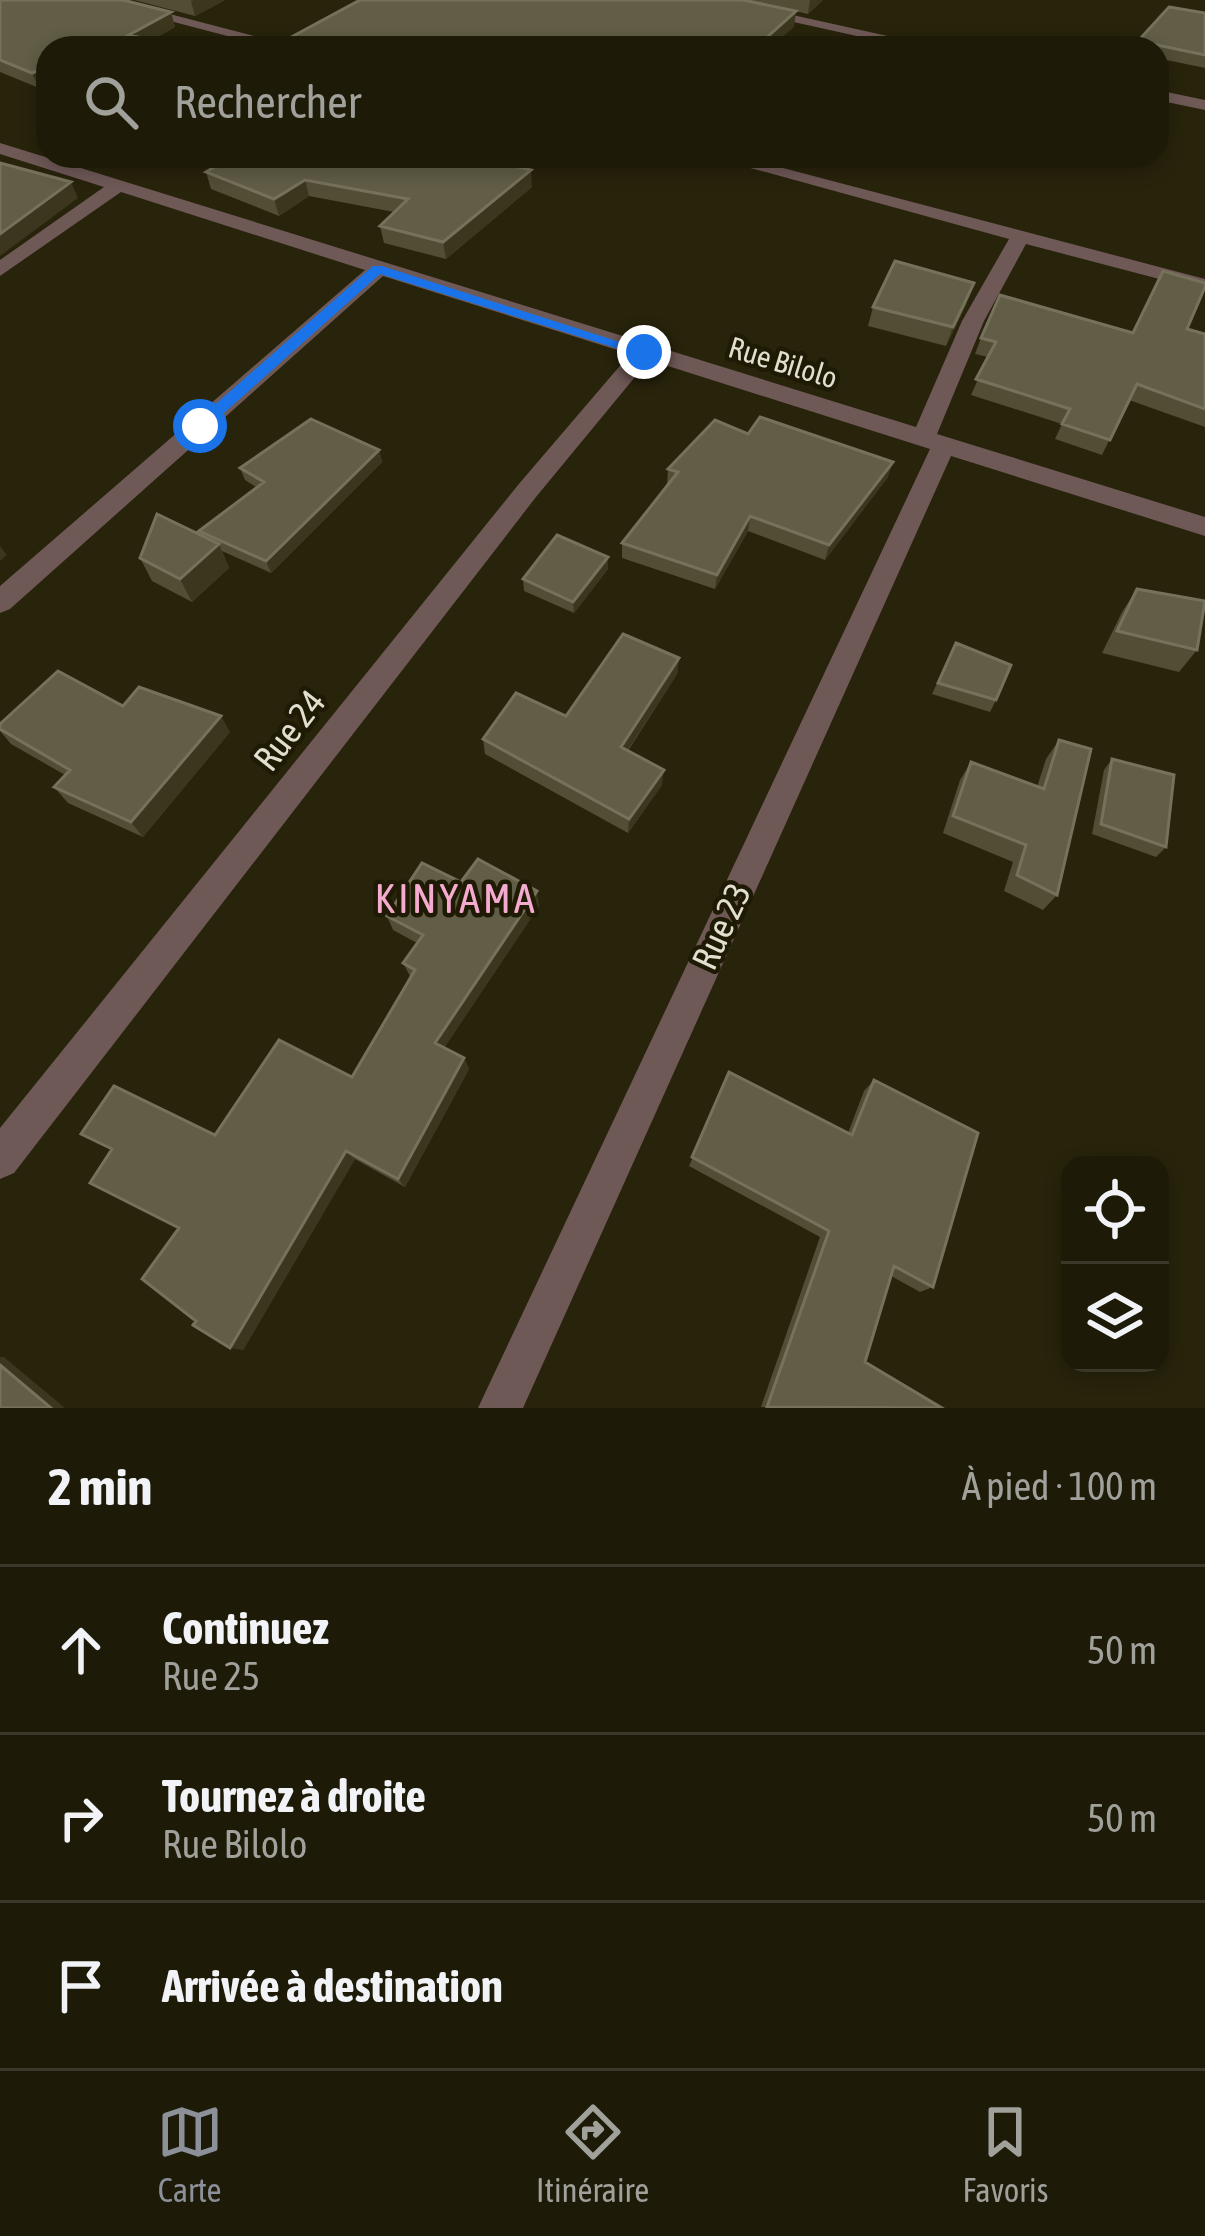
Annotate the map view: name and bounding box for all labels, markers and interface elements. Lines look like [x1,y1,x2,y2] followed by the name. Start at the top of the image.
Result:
[36,36,1169,168] search box
[78,69,144,135] icon: search
[174,76,361,128] text: Rechercher
[617,325,671,379] route end
[725,329,842,395] street label: Rue Bilolo
[173,399,227,453] route start
[245,681,333,779] street label: Rue 24
[375,874,537,922] district label: KINYAMA
[683,876,759,976] street label: Rue 23
[1061,1156,1169,1372] map controls
[1061,1156,1169,1264] button: locate
[1061,1264,1169,1372] button: layers
[48,1457,152,1516] text: 2 min
[962,1464,1157,1508] text: À pied · 100 m
[162,1602,329,1654] text: Continuez
[48,1617,114,1683] icon: ahead
[1087,1628,1157,1672] text: 50 m
[162,1654,260,1698] text: Rue 25
[162,1770,426,1822] text: Tournez à droite
[48,1785,114,1851] icon: right
[1087,1796,1157,1840] text: 50 m
[162,1822,307,1866] text: Rue Bilolo
[48,1953,114,2019] icon: arrive
[162,1960,503,2012] text: Arrivée à destination
[157,2099,223,2209] tab: Carte
[536,2099,649,2209] tab: Itinéraire
[963,2099,1048,2209] tab: Favoris

